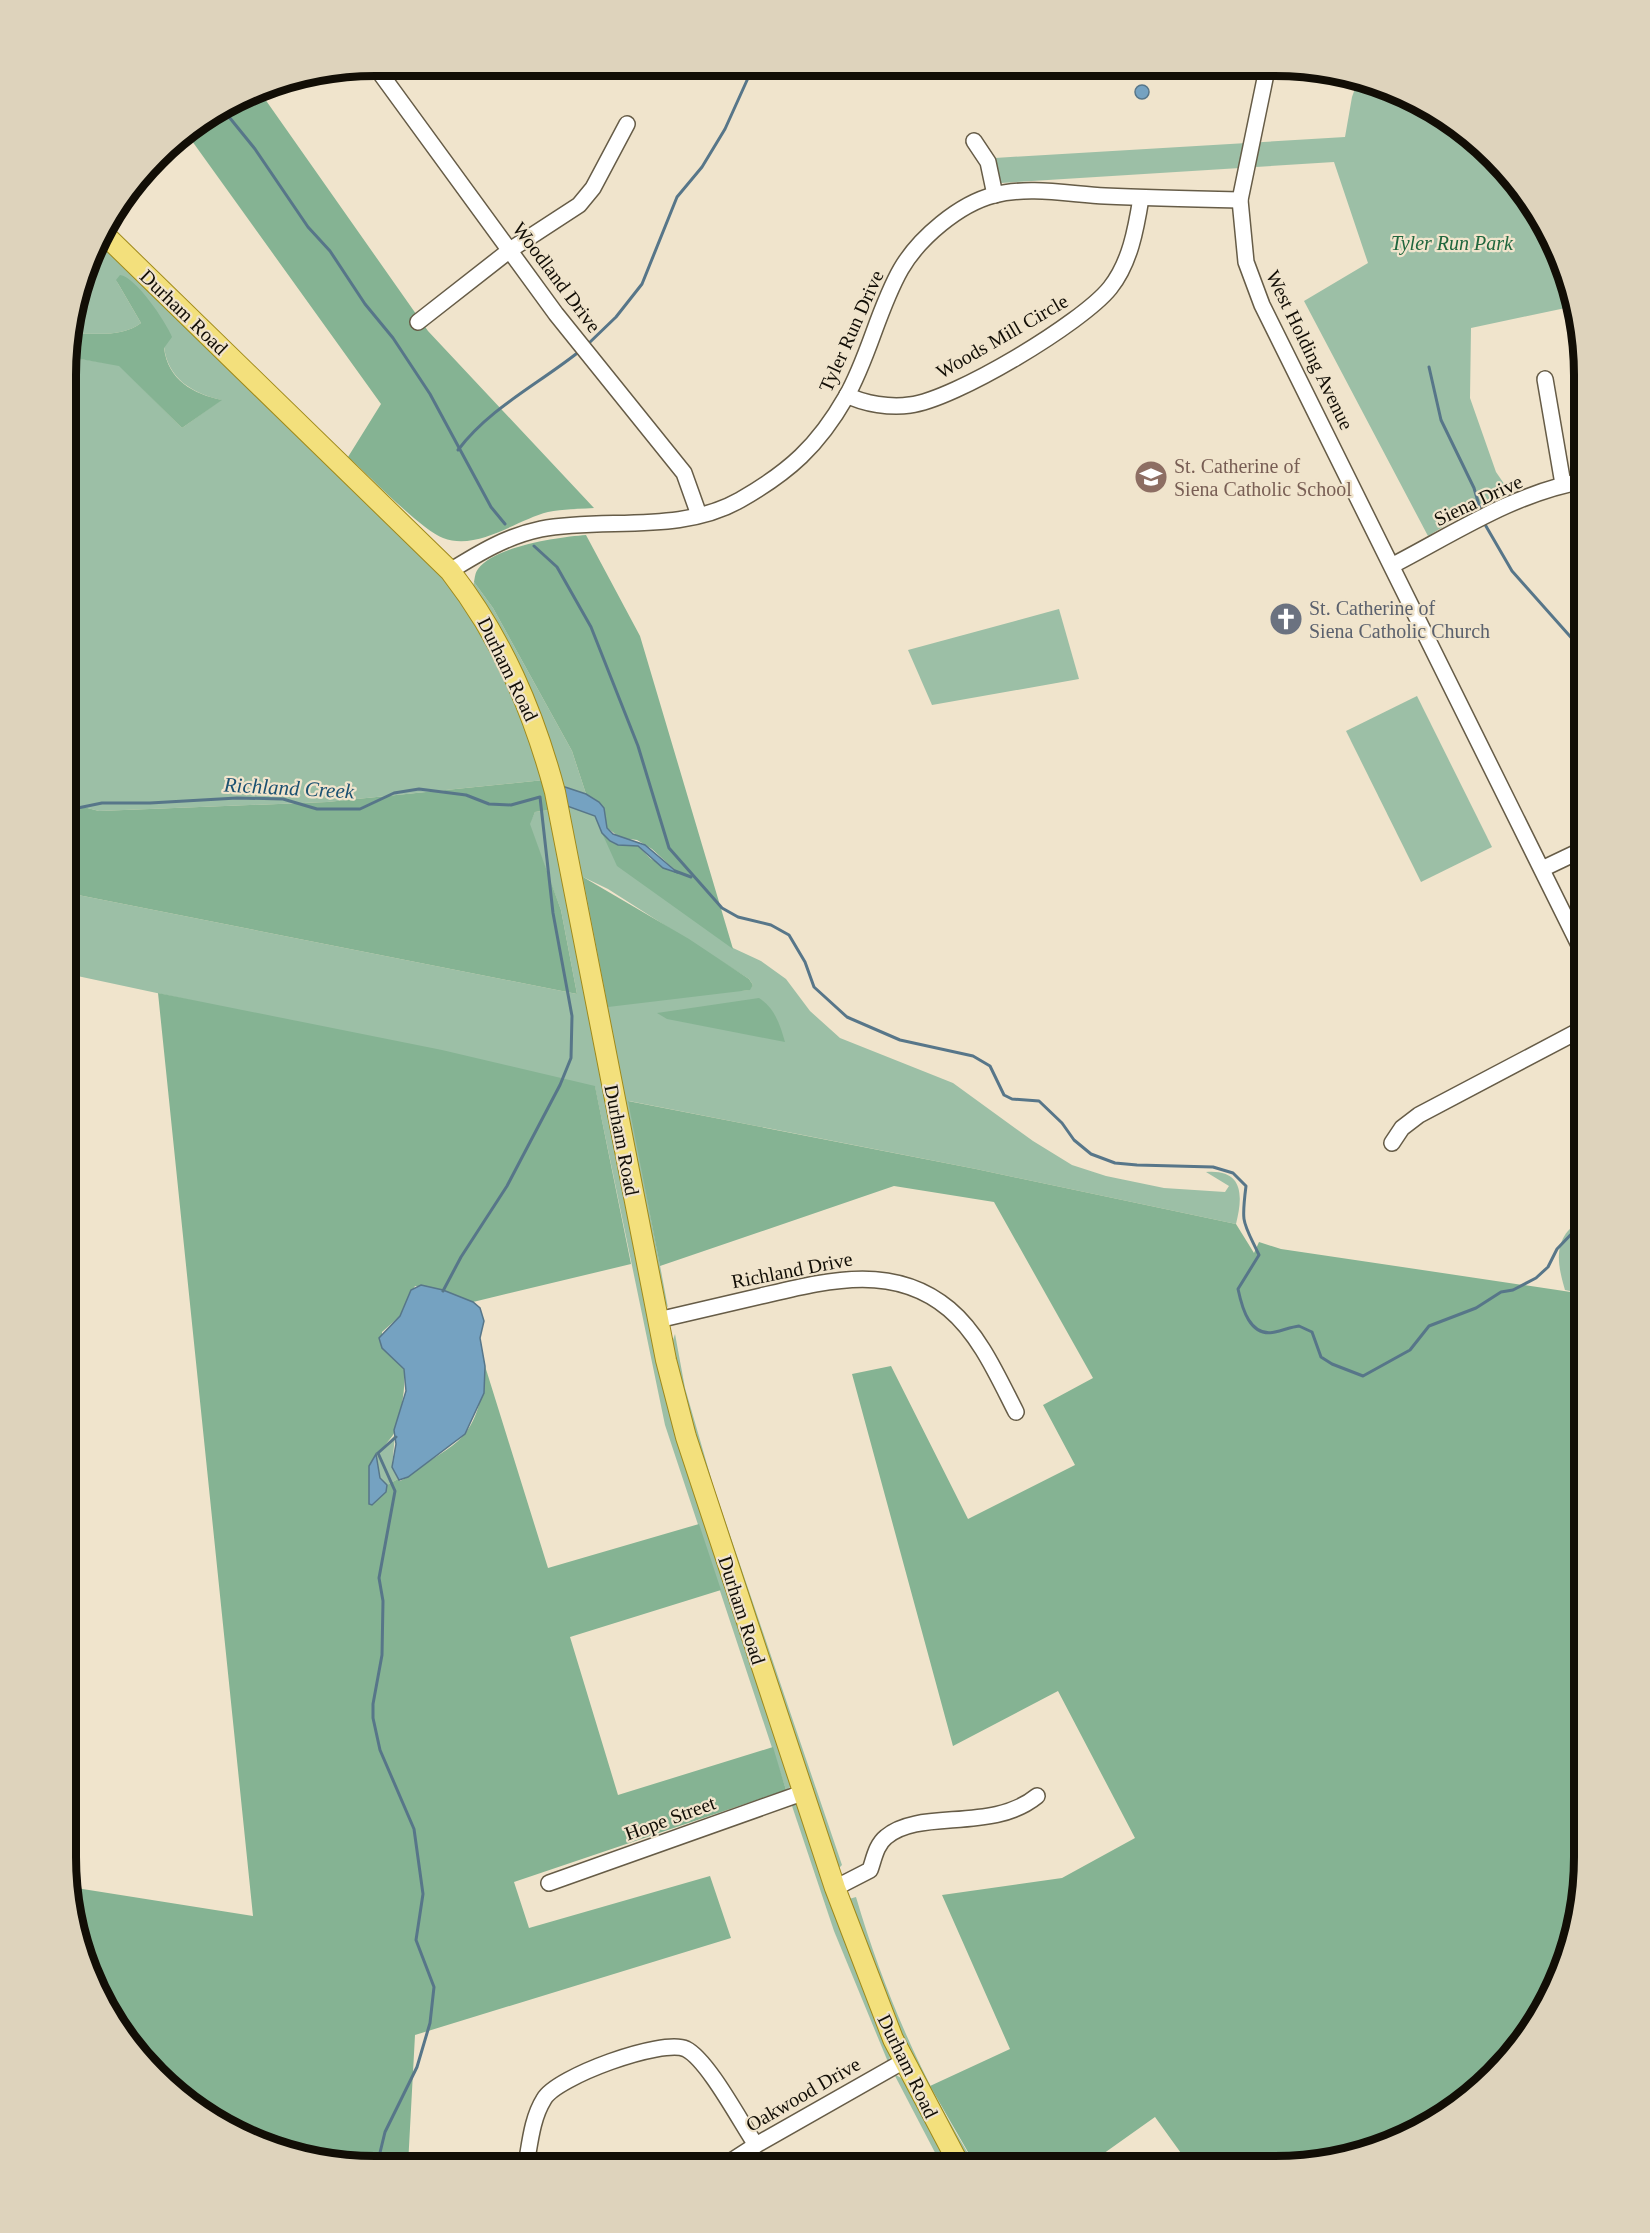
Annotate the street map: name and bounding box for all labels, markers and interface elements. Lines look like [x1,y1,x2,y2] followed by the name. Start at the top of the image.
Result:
[508,218,606,337] street label: Woodland Drive
[1391,232,1514,255] park label: Tyler Run Park
[136,265,232,359] street label: Durham Road
[814,267,889,396] street label: Tyler Run Drive
[1261,267,1358,434] street label: West Holding Avenue
[932,289,1072,383] street label: Woods Mill Circle
[1174,455,1352,500] place label: St. Catherine of Siena Catholic School
[1133,459,1169,495] school or university icon: St. Catherine of Siena Catholic School
[1430,470,1526,530] street label: Siena Drive
[1309,597,1490,642] place label: St. Catherine of Siena Catholic Church
[1268,601,1304,637] church icon: St. Catherine of Siena Catholic Church
[473,614,543,724] street label: Durham Road
[222,773,355,803] water label: Richland Creek
[600,1083,644,1197] street label: Durham Road
[730,1247,854,1293] street label: Richland Drive
[714,1553,770,1667] street label: Durham Road
[622,1791,719,1846] street label: Hope Street
[873,2011,943,2121] street label: Durham Road
[742,2052,864,2136] street label: Oakwood Drive

